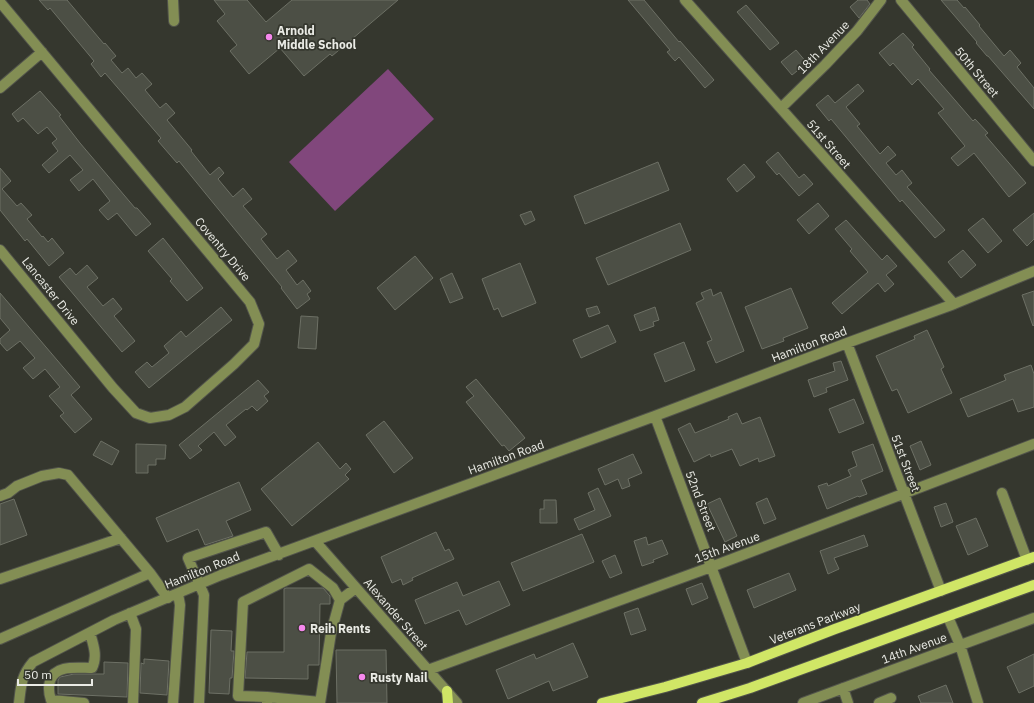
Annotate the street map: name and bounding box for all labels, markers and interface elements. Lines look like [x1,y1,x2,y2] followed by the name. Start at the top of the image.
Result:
[794,17,852,77] street label: 18th Avenue
[277,23,356,52] place label: Arnold Middle School
[264,32,274,42] marker: Arnold Middle School
[952,44,1002,100] street label: 50th Street
[804,116,854,172] street label: 51st Street
[192,214,254,284] street label: Coventry Drive
[19,254,83,328] street label: Lancaster Drive
[769,323,849,365] street label: Hamilton Road
[888,432,924,494] street label: 51st Street
[466,436,546,478] street label: Hamilton Road
[683,468,719,534] street label: 52nd Street
[692,528,762,566] street label: 15th Avenue
[162,548,242,592] street label: Hamilton Road
[361,575,431,653] street label: Alexander Street
[767,599,863,647] street label: Veterans Parkway
[310,621,371,636] place label: Reih Rents
[297,623,307,633] marker: Reih Rents
[879,629,949,667] street label: 14th Avenue
[18,661,92,687] scale bar
[24,667,52,682] text: 50 m
[370,670,428,685] place label: Rusty Nail
[357,672,367,682] marker: Rusty Nail

